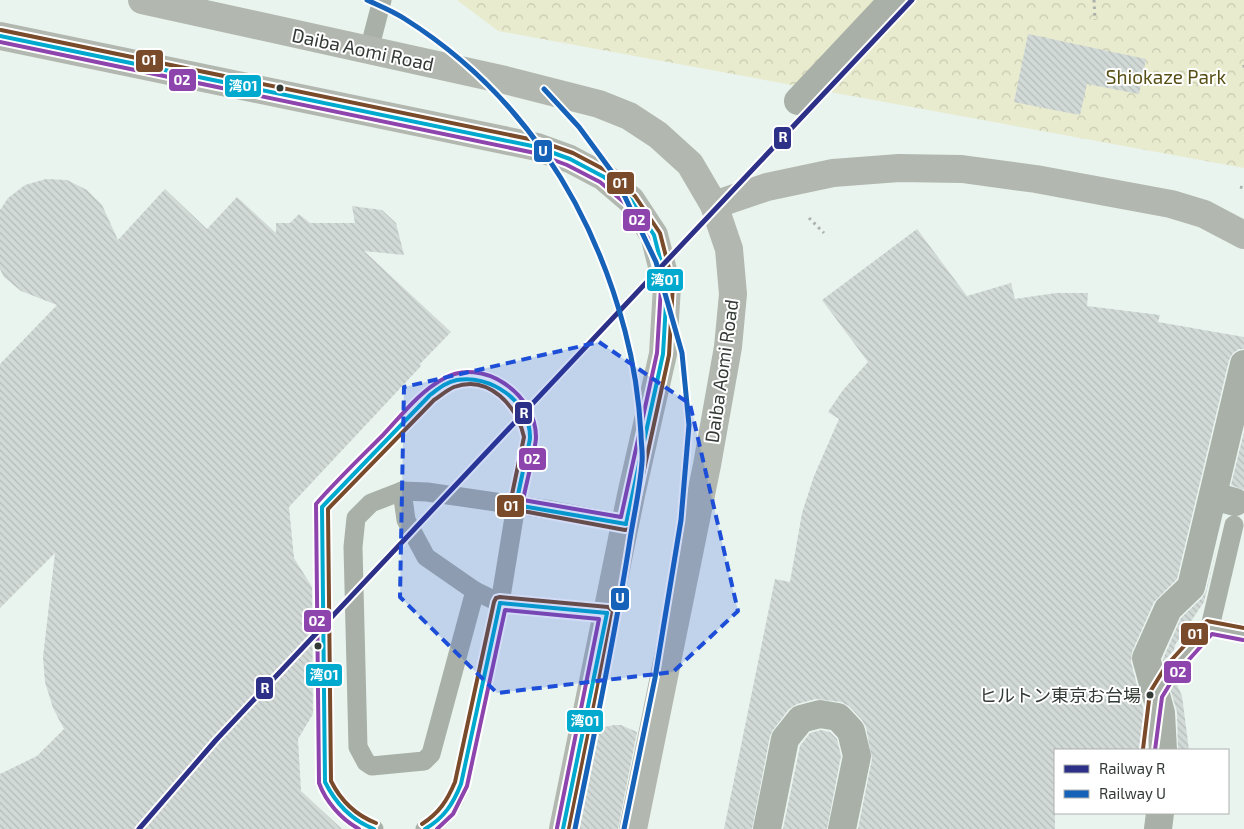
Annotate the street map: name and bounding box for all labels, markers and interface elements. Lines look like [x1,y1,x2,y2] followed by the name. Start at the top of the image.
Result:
[290,23,436,75] street label: Daiba Aomi Road
[135,49,164,73] line badge: 01
[142,51,156,68] text: 01
[1106,65,1226,88] park label: Shiokaze Park
[168,68,197,92] line badge: 02
[174,71,190,88] text: 02
[224,74,262,98] line badge: 湾01
[229,77,257,94] text: 湾01
[275,83,285,93] unlabelled marker
[773,126,792,150] line badge: R
[778,128,788,145] text: R
[533,139,553,163] line badge: U
[538,142,548,159] text: U
[606,171,635,195] line badge: 01
[613,174,627,191] text: 01
[622,208,651,232] line badge: 02
[629,211,645,228] text: 02
[646,268,684,292] line badge: 湾01
[651,271,679,288] text: 湾01
[700,298,742,444] street label: Daiba Aomi Road
[514,401,533,425] line badge: R
[519,404,529,421] text: R
[518,447,547,471] line badge: 02
[524,450,540,467] text: 02
[496,494,525,518] line badge: 01
[504,497,518,514] text: 01
[610,587,630,611] line badge: U
[615,589,625,606] text: U
[303,609,332,633] line badge: 02
[309,612,325,629] text: 02
[1180,622,1209,646] line badge: 01
[1188,625,1202,642] text: 01
[313,641,323,651] unlabelled marker
[1163,660,1192,684] line badge: 02
[305,663,343,687] line badge: 湾01
[1170,663,1186,680] text: 02
[310,666,338,683] text: 湾01
[255,676,274,700] line badge: R
[260,679,270,696] text: R
[979,684,1141,706] place label: ヒルトン東京お台場
[1145,690,1155,700] marker: ヒルトン東京お台場
[566,709,604,733] line badge: 湾01
[571,712,599,729] text: 湾01
[1054,749,1229,814] legend
[1099,759,1165,777] text: Railway R
[1099,784,1166,802] text: Railway U

